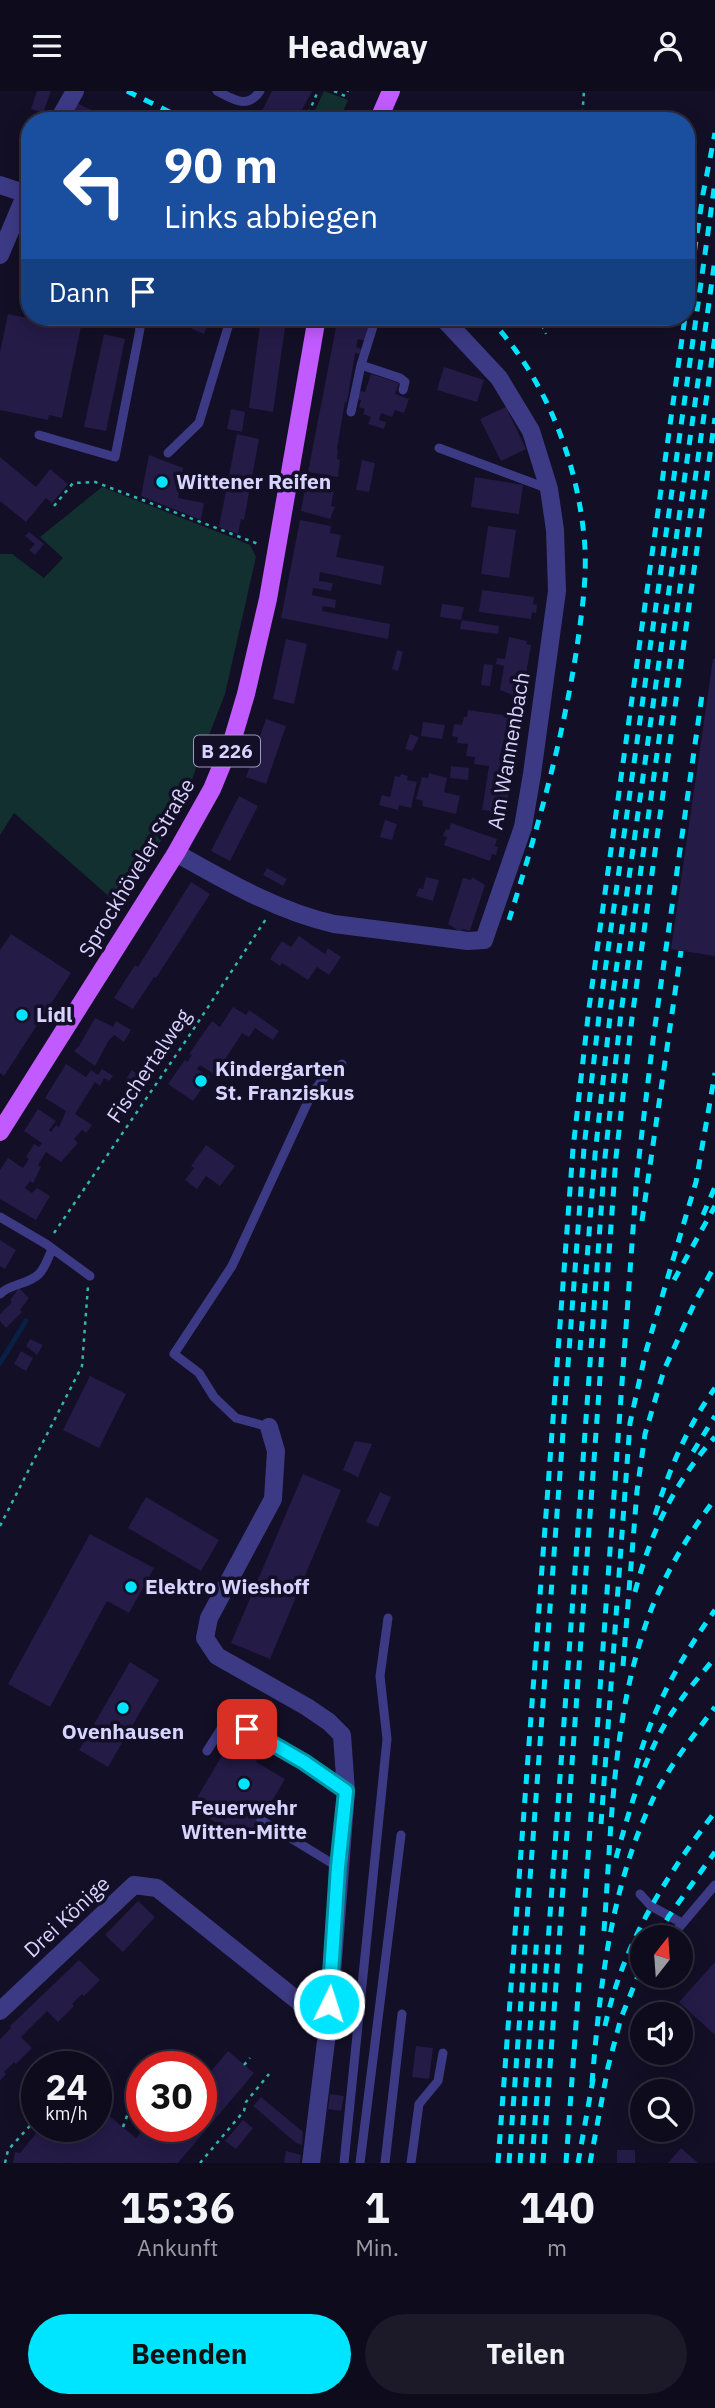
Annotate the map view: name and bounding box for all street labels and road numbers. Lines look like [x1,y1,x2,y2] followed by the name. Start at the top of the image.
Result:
[480,670,536,832] street label: Am Wannenbach
[194,736,260,767] road number: B 226
[72,773,201,962] street label: Sprockhöveler Straße
[100,1003,197,1128] street label: Fischertalweg
[17,1869,115,1963] street label: Drei Könige

